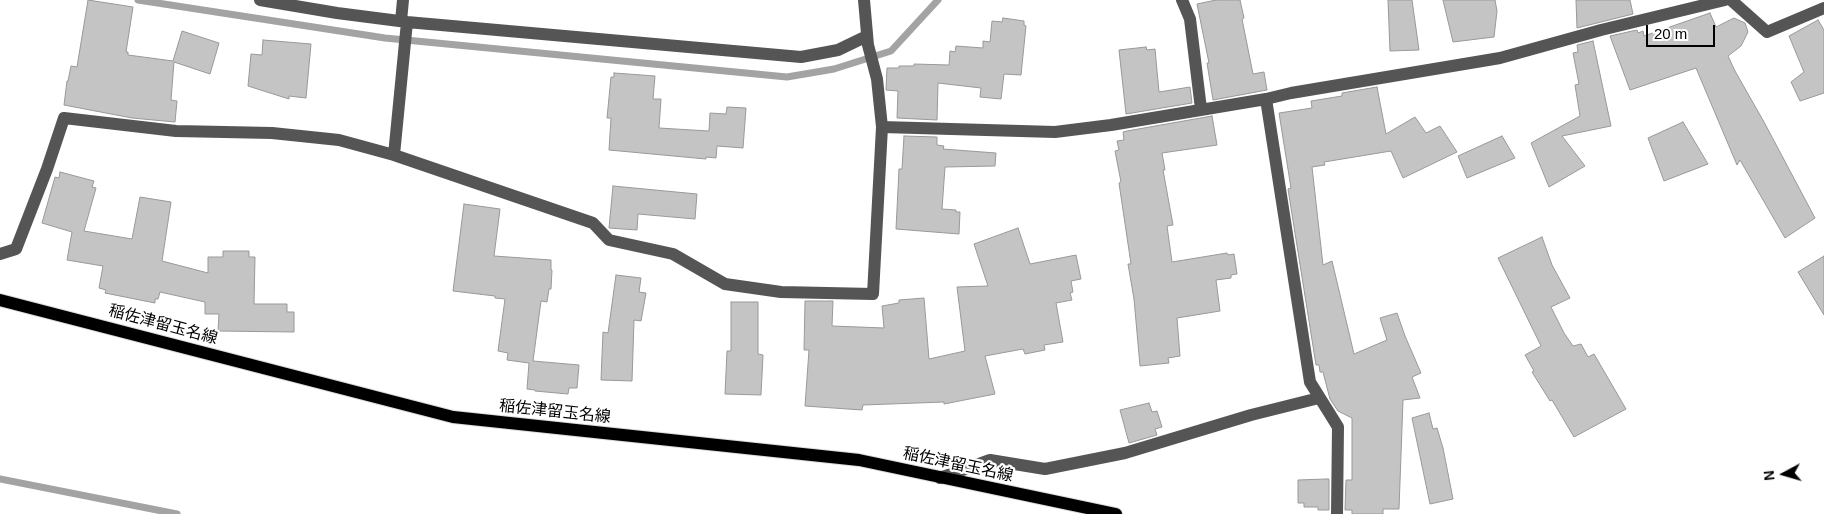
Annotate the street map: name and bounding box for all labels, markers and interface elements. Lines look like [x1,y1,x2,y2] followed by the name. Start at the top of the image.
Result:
[1649,15,1718,47] scale bar
[1654,25,1687,42] text: 20 m
[106,301,220,349] street label: 稲佐津留玉名線
[498,397,612,427] street label: 稲佐津留玉名線
[901,444,1015,486] street label: 稲佐津留玉名線
[1759,449,1809,499] north arrow
[1761,470,1778,481] text: N

